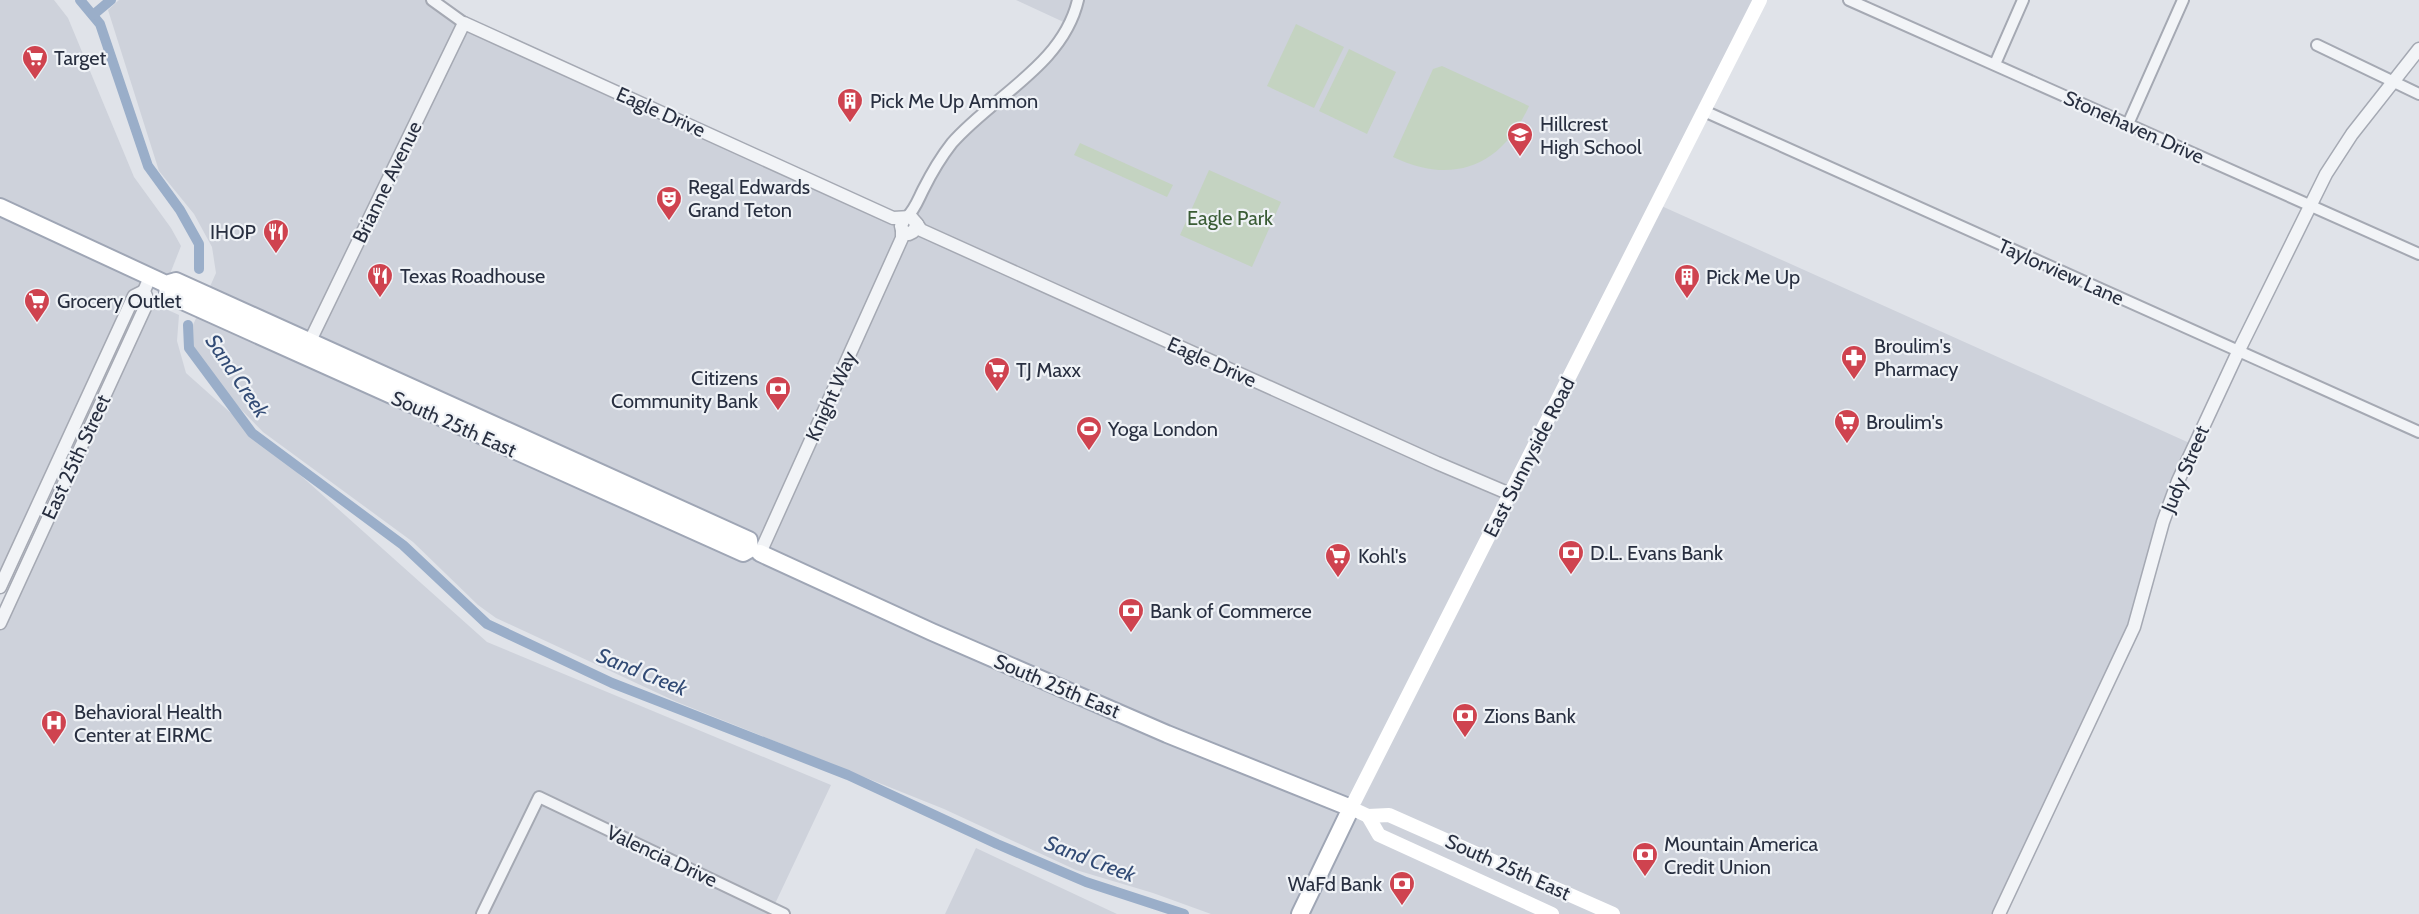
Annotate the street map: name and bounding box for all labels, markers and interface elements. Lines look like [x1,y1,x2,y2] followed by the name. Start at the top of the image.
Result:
[20,43,50,81] supermarket icon: Target
[54,46,106,70] place label: Target
[613,82,709,142] street label: Eagle Drive
[2060,85,2208,169] street label: Stonehaven Drive
[835,86,865,124] building icon: Pick Me Up Ammon
[870,89,1038,113] place label: Pick Me Up Ammon
[1540,112,1642,159] place label: Hillcrest High School
[347,117,427,247] street label: Brianne Avenue
[1505,120,1535,158] school or university icon: Hillcrest High School
[688,175,810,222] place label: Regal Edwards Grand Teton
[654,184,684,222] theatre icon: Regal Edwards Grand Teton
[1187,206,1273,230] park label: Eagle Park
[261,217,291,255] restaurant icon: IHOP
[210,220,256,244] place label: IHOP
[1994,234,2128,310] street label: Taylorview Lane
[365,261,395,299] restaurant icon: Texas Roadhouse
[1672,262,1702,300] building icon: Pick Me Up
[400,264,545,288] place label: Texas Roadhouse
[1706,265,1800,289] place label: Pick Me Up
[22,286,52,324] supermarket icon: Grocery Outlet
[57,289,182,313] place label: Grocery Outlet
[200,329,275,423] water label: Sand Creek
[1164,332,1260,392] street label: Eagle Drive
[1874,334,1958,381] place label: Broulim's Pharmacy
[1839,343,1869,381] pharmacy icon: Broulim's Pharmacy
[801,347,861,445] street label: Knight Way
[982,355,1012,393] supermarket icon: TJ Maxx
[1016,358,1081,382] place label: TJ Maxx
[611,366,758,413] place label: Citizens Community Bank
[1478,373,1580,541] street label: East Sunnyside Road
[763,374,793,412] bank icon: Citizens Community Bank
[388,386,520,462] street label: South 25th East
[37,391,116,523] street label: East 25th Street
[1832,407,1862,445] supermarket icon: Broulim's
[1866,410,1943,434] place label: Broulim's
[1074,414,1104,452] sports icon: Yoga London
[1107,417,1218,441] place label: Yoga London
[2155,422,2214,517] street label: Judy Street
[1556,538,1586,576] bank icon: D.L. Evans Bank
[1323,541,1353,579] supermarket icon: Kohl's
[1590,541,1723,565] place label: D.L. Evans Bank
[1358,544,1407,568] place label: Kohl's
[1116,596,1146,634] bank icon: Bank of Commerce
[1150,599,1312,623] place label: Bank of Commerce
[593,642,692,701] water label: Sand Creek
[990,649,1124,723] street label: South 25th East
[74,700,222,747] place label: Behavioral Health Center at EIRMC
[1450,701,1480,739] bank icon: Zions Bank
[1484,704,1576,728] place label: Zions Bank
[39,708,69,746] hospital icon: Behavioral Health Center at EIRMC
[603,820,721,892] street label: Valencia Drive
[1442,829,1574,905] street label: South 25th East
[1041,830,1140,888] water label: Sand Creek
[1664,832,1818,879] place label: Mountain America Credit Union
[1630,840,1660,878] bank icon: Mountain America Credit Union
[1387,869,1417,907] bank icon: WaFd Bank
[1288,872,1382,896] place label: WaFd Bank

